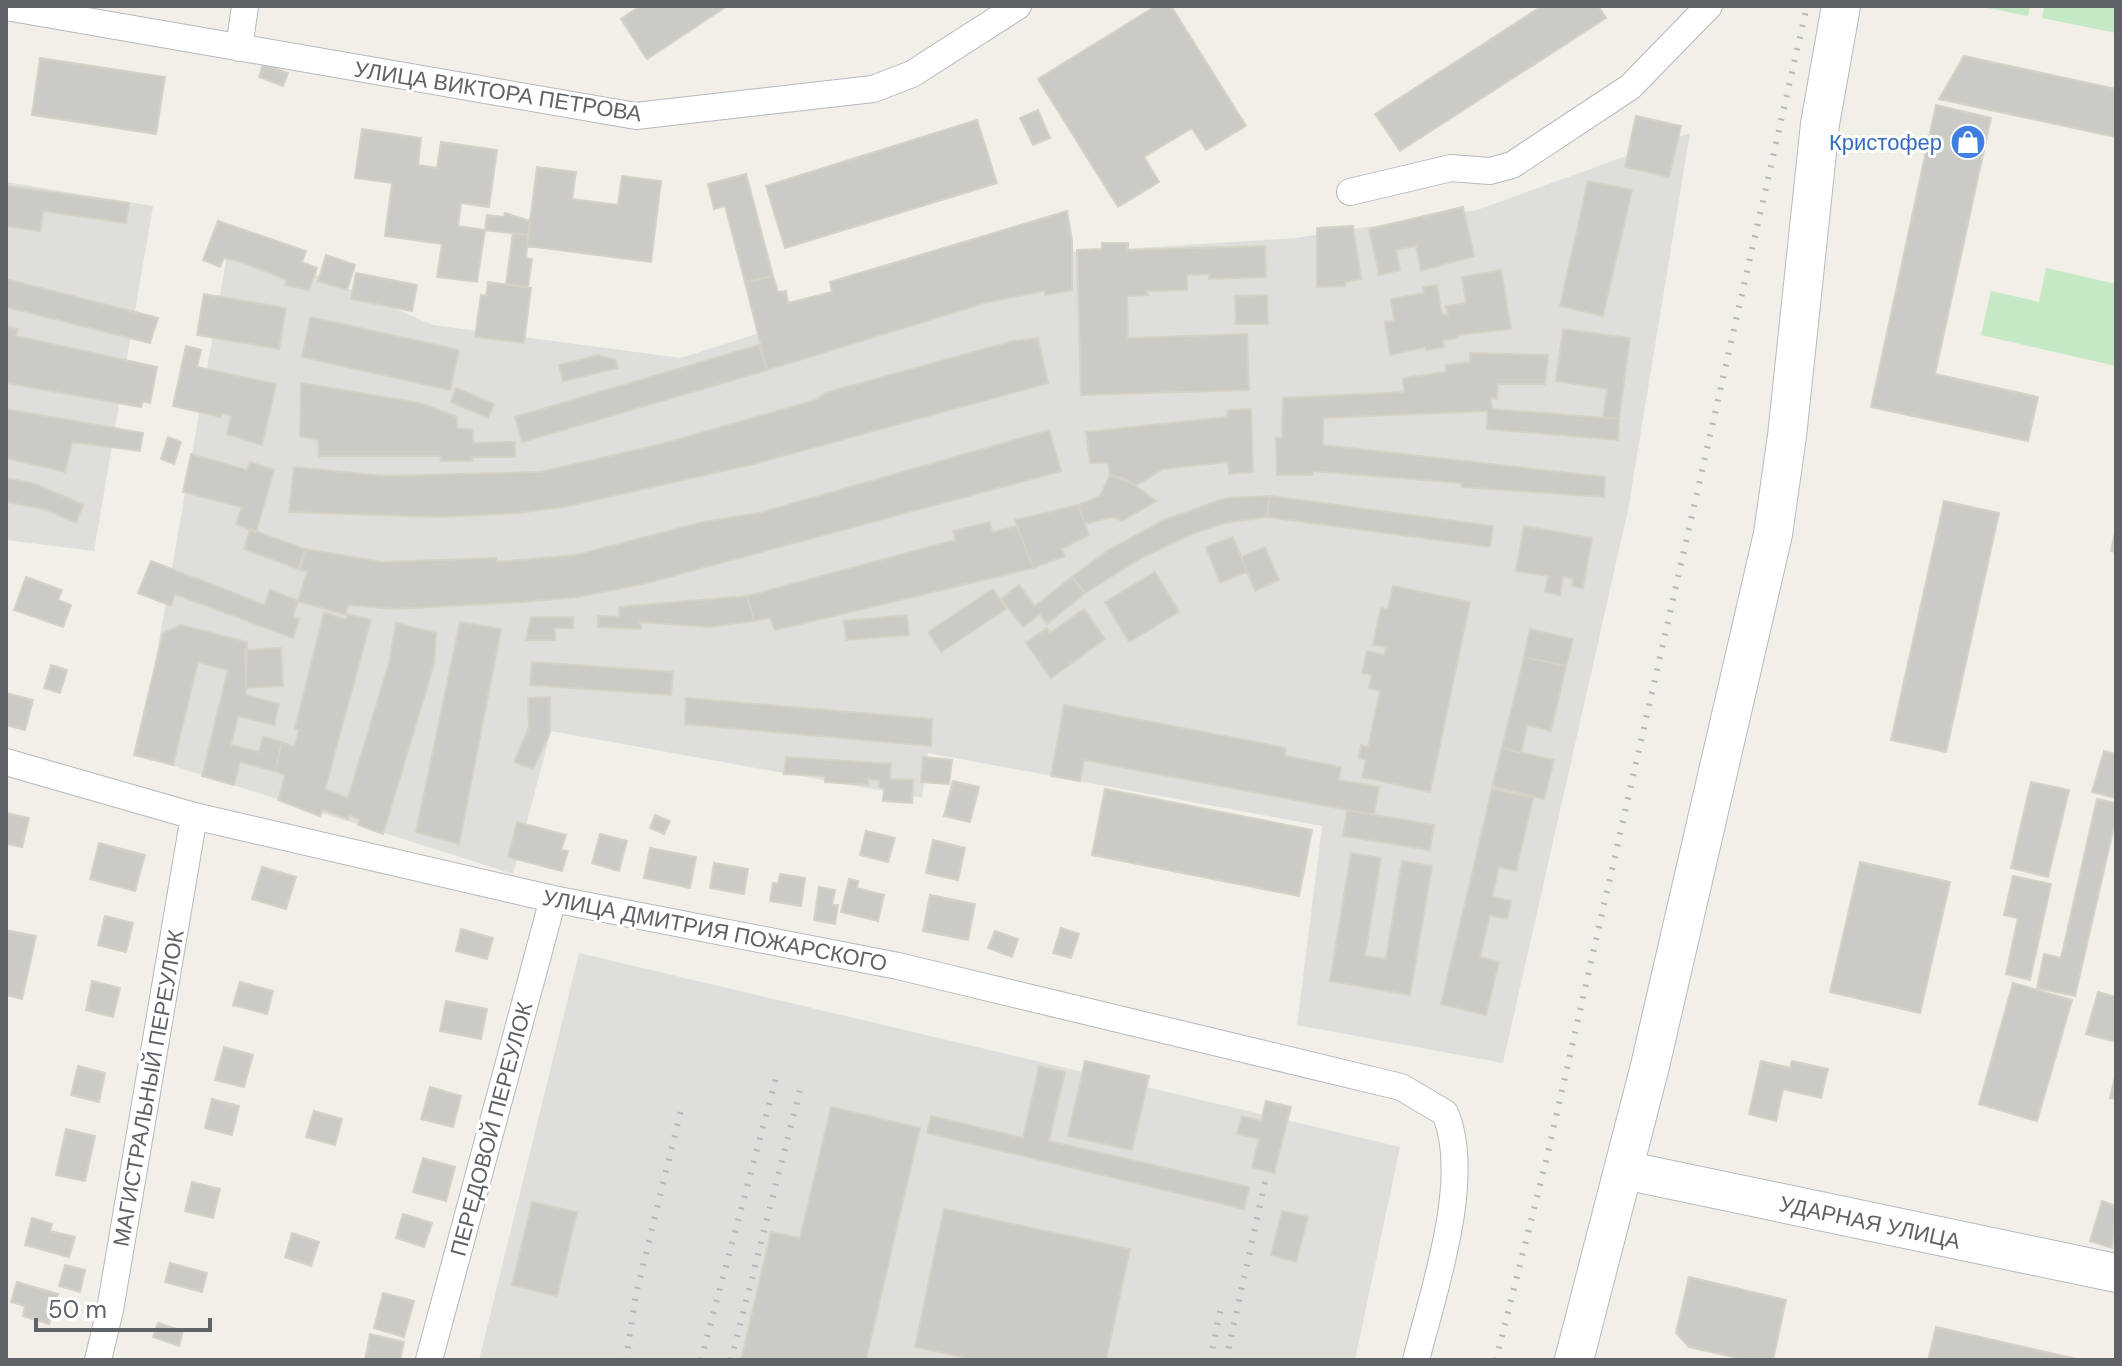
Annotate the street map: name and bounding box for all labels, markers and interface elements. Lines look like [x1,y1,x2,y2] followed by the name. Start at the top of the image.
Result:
[352,54,644,129] street label: УЛИЦА ВИКТОРА ПЕТРОВА
[1949,123,1987,161] shop icon: Кристофер
[1829,128,1942,157] place label: Кристофер
[540,883,890,978] street label: УЛИЦА ДМИТРИЯ ПОЖАРСКОГО
[106,927,191,1249] street label: МАГИСТРАЛЬНЫЙ ПЕРЕУЛОК
[444,999,539,1259] street label: ПЕРЕДОВОЙ ПЕРЕУЛОК
[1777,1189,1963,1256] street label: УДАРНАЯ УЛИЦА
[36,1282,210,1332] scale bar
[48,1294,107,1325] text: 50 m

